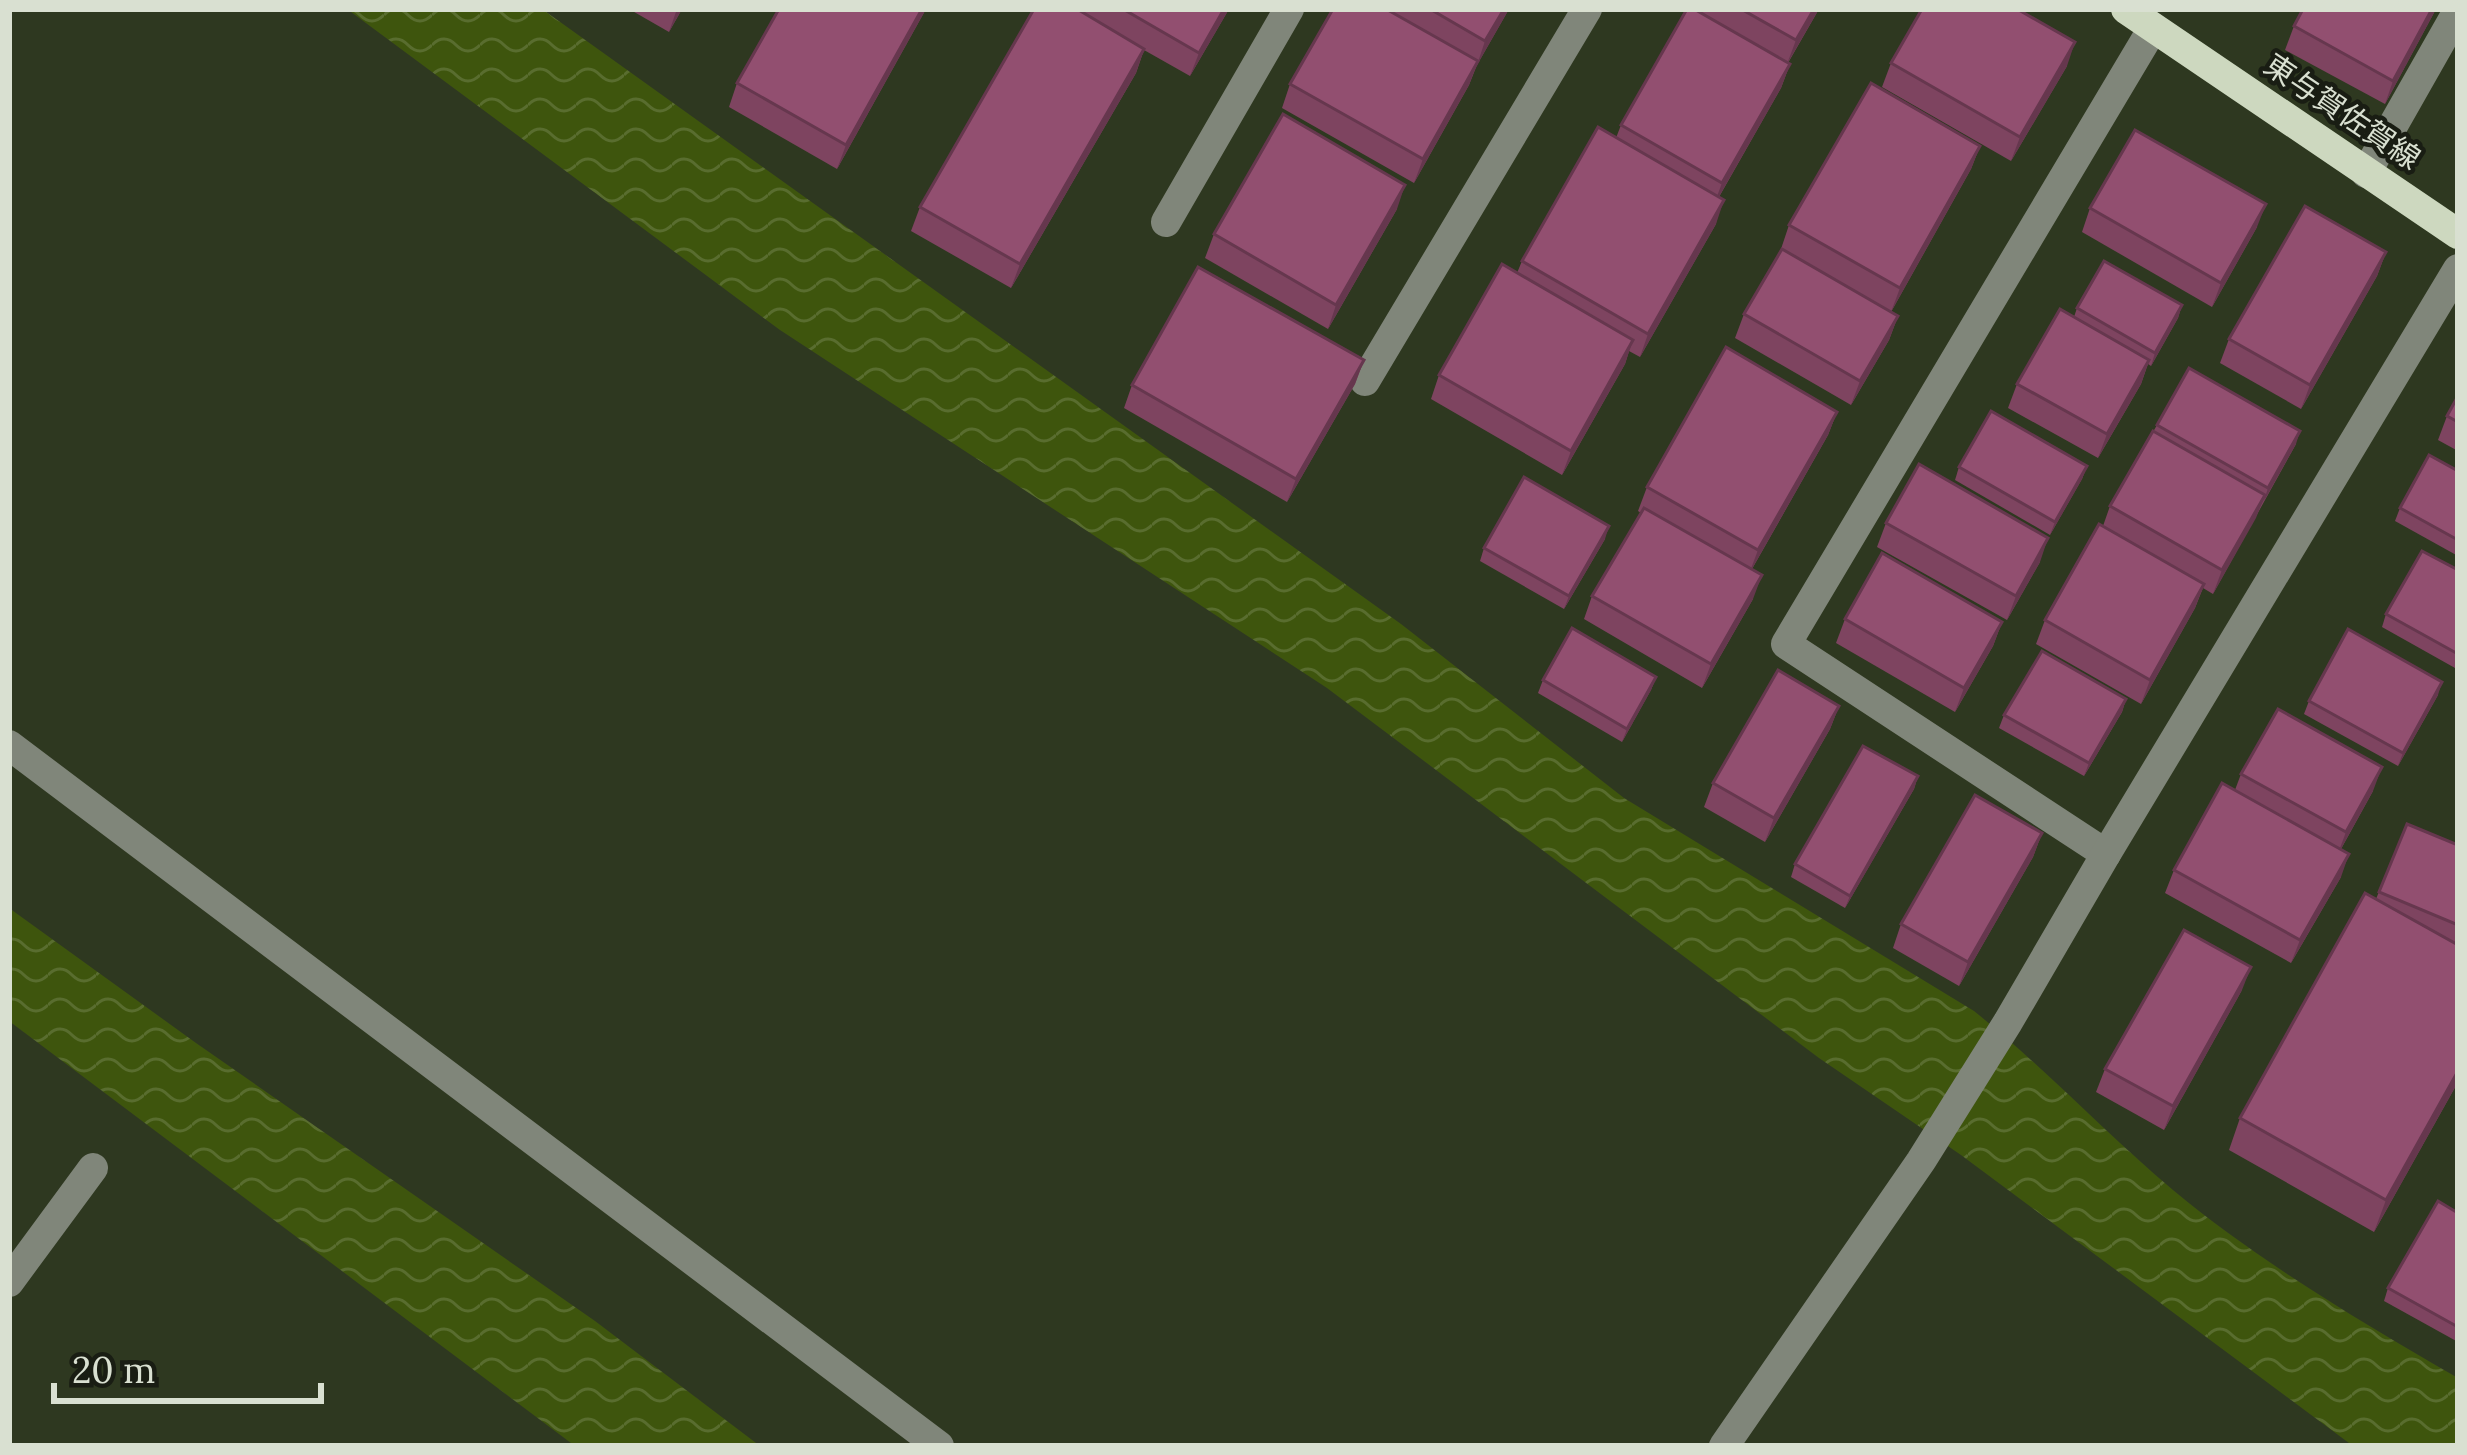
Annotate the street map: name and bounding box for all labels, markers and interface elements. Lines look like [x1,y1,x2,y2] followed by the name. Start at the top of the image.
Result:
[2257,45,2428,177] street label: 東与賀佐賀線
[54,1329,321,1403] scale bar
[72,1347,155,1393] text: 20 m

